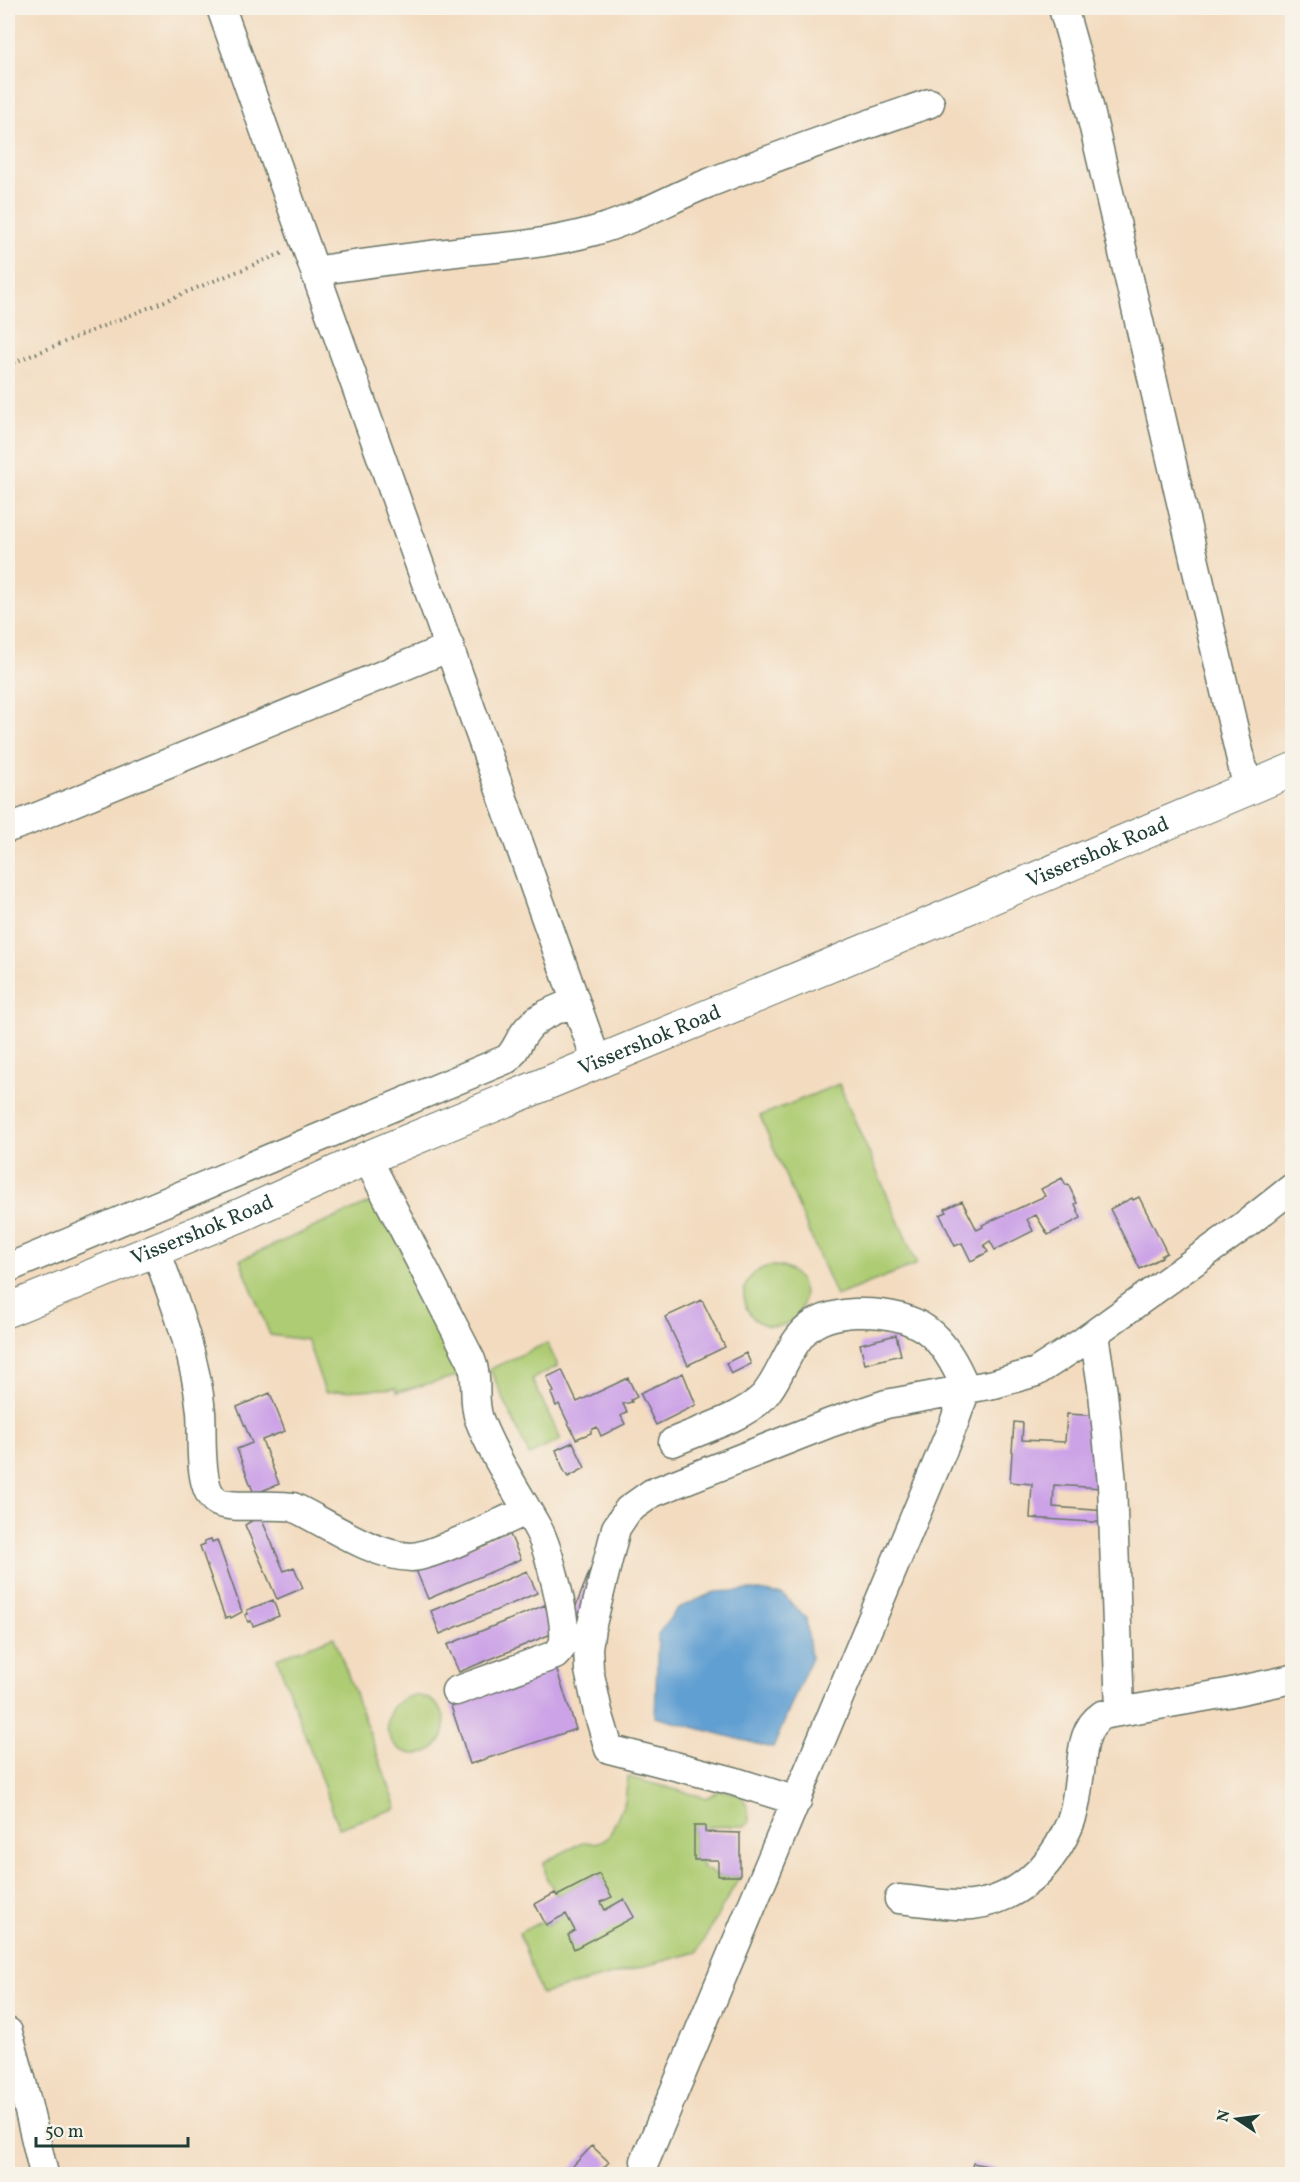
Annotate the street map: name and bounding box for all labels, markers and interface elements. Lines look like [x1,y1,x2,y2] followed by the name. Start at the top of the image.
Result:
[1022,809,1173,895] street label: Vissershok Road
[574,998,725,1083] street label: Vissershok Road
[127,1188,278,1273] street label: Vissershok Road
[1207,2089,1267,2149] north arrow
[1212,2108,1236,2124] text: N
[36,2110,188,2148] scale bar
[45,2120,84,2145] text: 50 m

